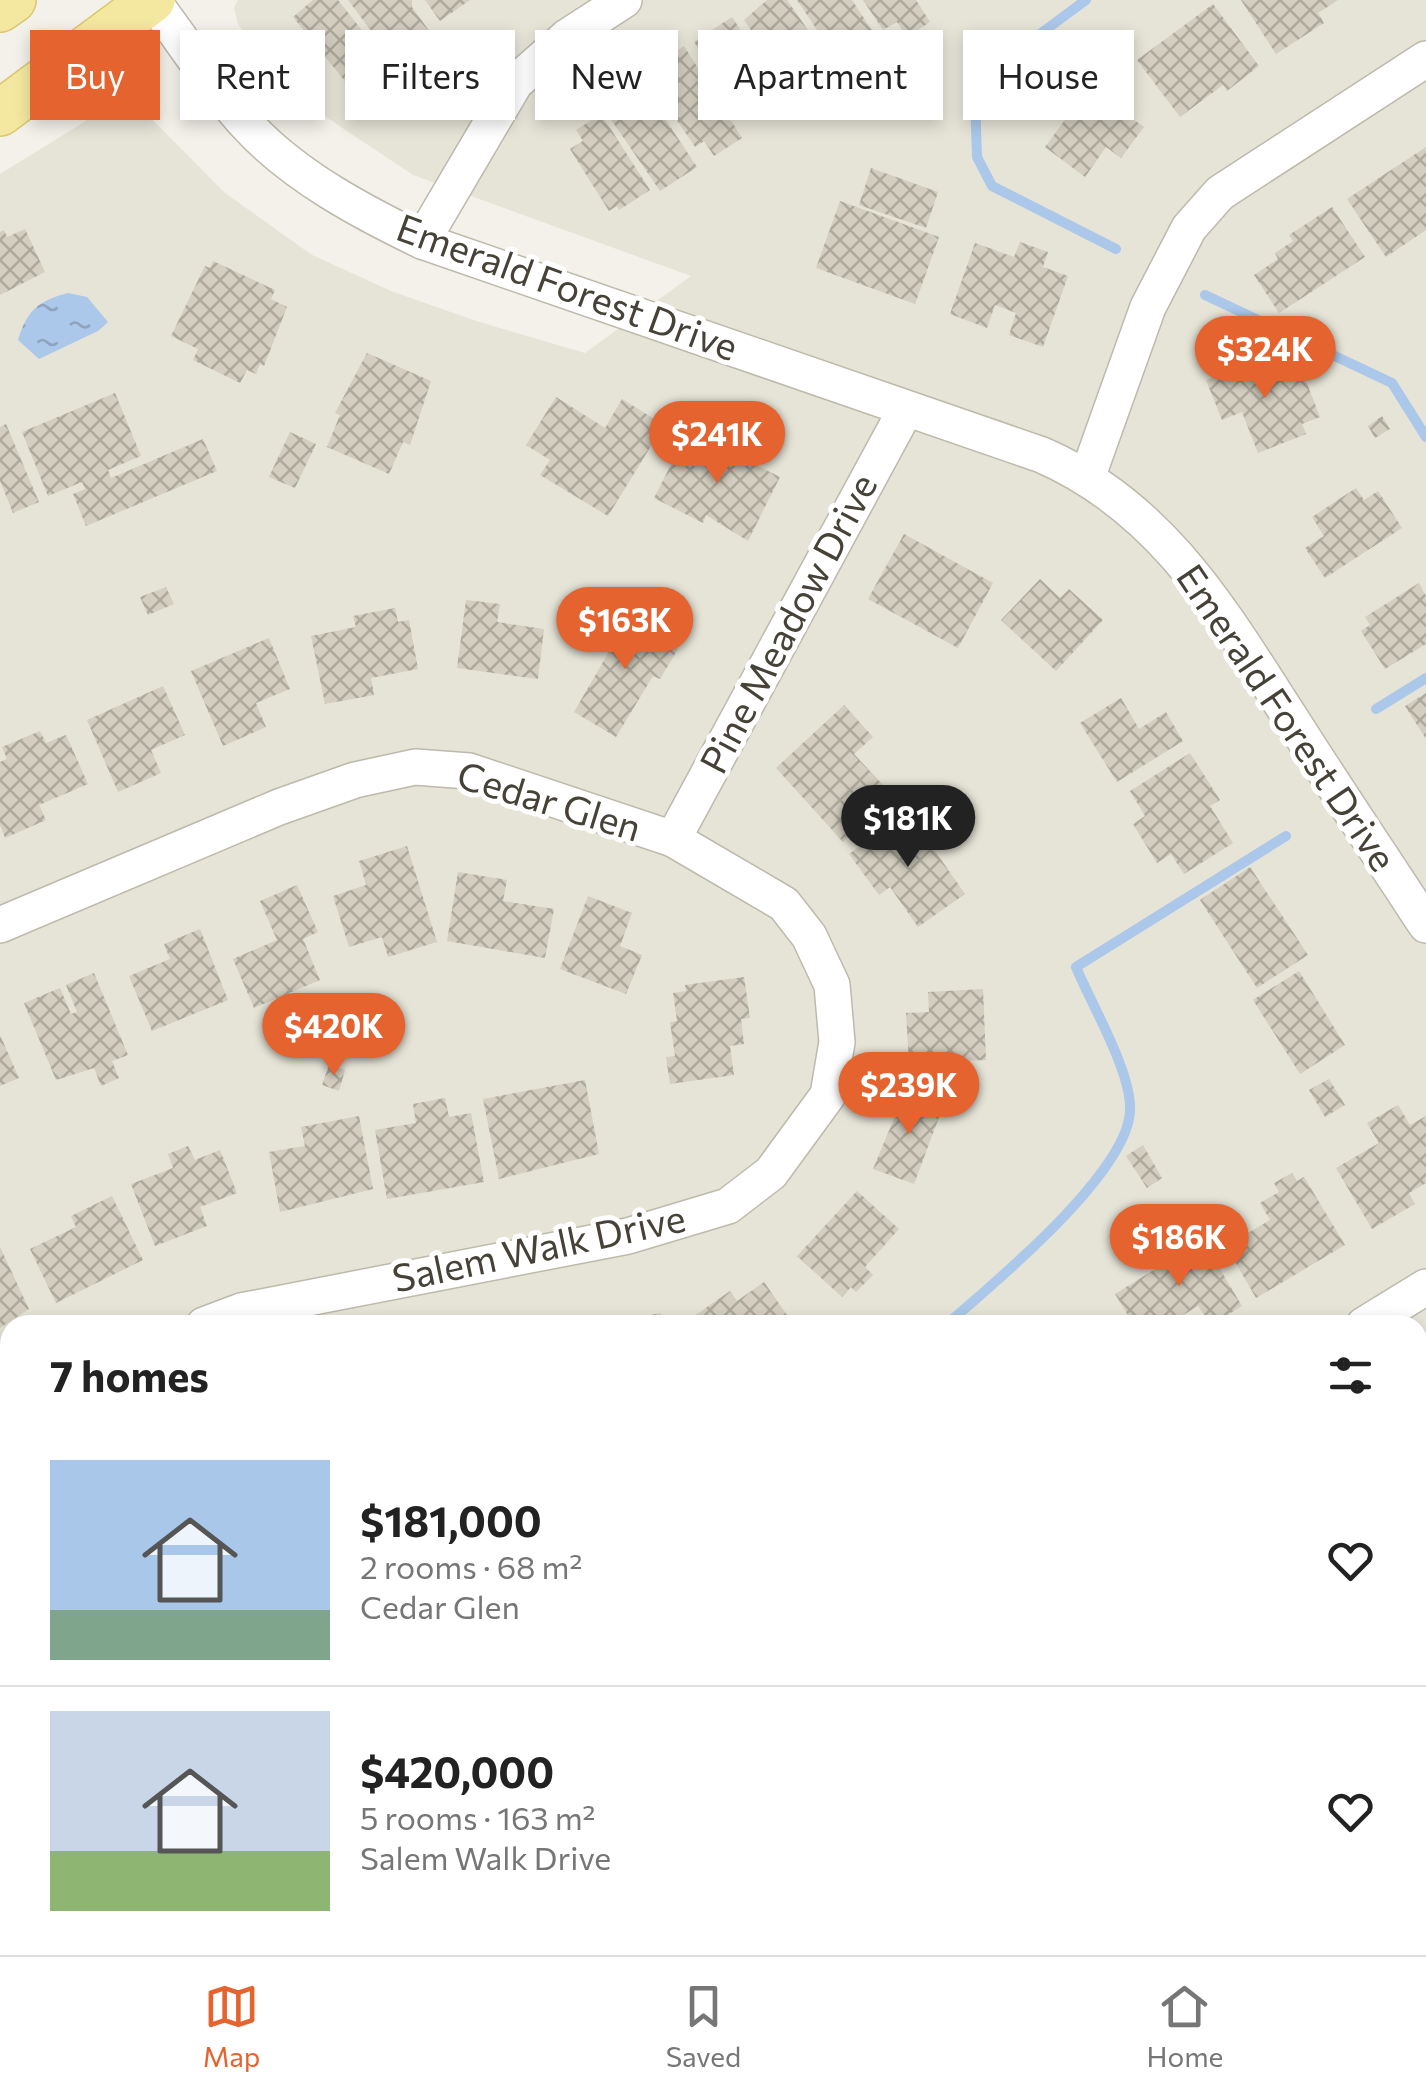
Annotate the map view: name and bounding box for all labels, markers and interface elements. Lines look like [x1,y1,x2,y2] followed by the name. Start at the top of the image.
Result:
[30,30,160,120] chip: Buy
[180,30,325,120] chip: Rent
[345,30,515,120] chip: Filters
[535,30,678,120] chip: New
[698,30,943,120] chip: Apartment
[963,30,1134,120] chip: House
[391,202,745,369] street label: Emerald Forest Drive
[1195,316,1335,401] pin: $324K
[1217,328,1313,368] text: $324K
[647,401,787,486] pin: $241K
[671,413,763,453] text: $241K
[688,465,886,781] street label: Pine Meadow Drive
[1168,554,1408,879] street label: Emerald Forest Drive
[555,587,695,672] pin: $163K
[578,599,672,639] text: $163K
[452,749,647,850] street label: Cedar Glen
[838,785,978,870] pin: $181K
[863,797,953,837] text: $181K
[264,993,404,1078] pin: $420K
[284,1005,384,1045] text: $420K
[839,1052,979,1137] pin: $239K
[860,1064,958,1104] text: $239K
[388,1193,689,1301] street label: Salem Walk Drive
[1109,1204,1249,1289] pin: $186K
[1132,1216,1226,1256] text: $186K
[1323,1348,1378,1403] icon: filters
[50,1349,209,1401] text: 7 homes
[360,1494,542,1546] text: $181,000
[130,1500,250,1620] icon: home
[1323,1533,1378,1588] icon: heart
[360,1546,582,1586] text: 2 rooms · 68 m²
[360,1586,520,1626] text: Cedar Glen
[360,1745,554,1797] text: $420,000
[130,1751,250,1871] icon: home
[1323,1784,1378,1839] icon: heart
[360,1797,595,1837] text: 5 rooms · 163 m²
[360,1837,611,1877] text: Salem Walk Drive
[203,1979,260,2073] tab: Map
[666,1979,741,2073] tab: Saved
[1146,1979,1223,2073] tab: Home

